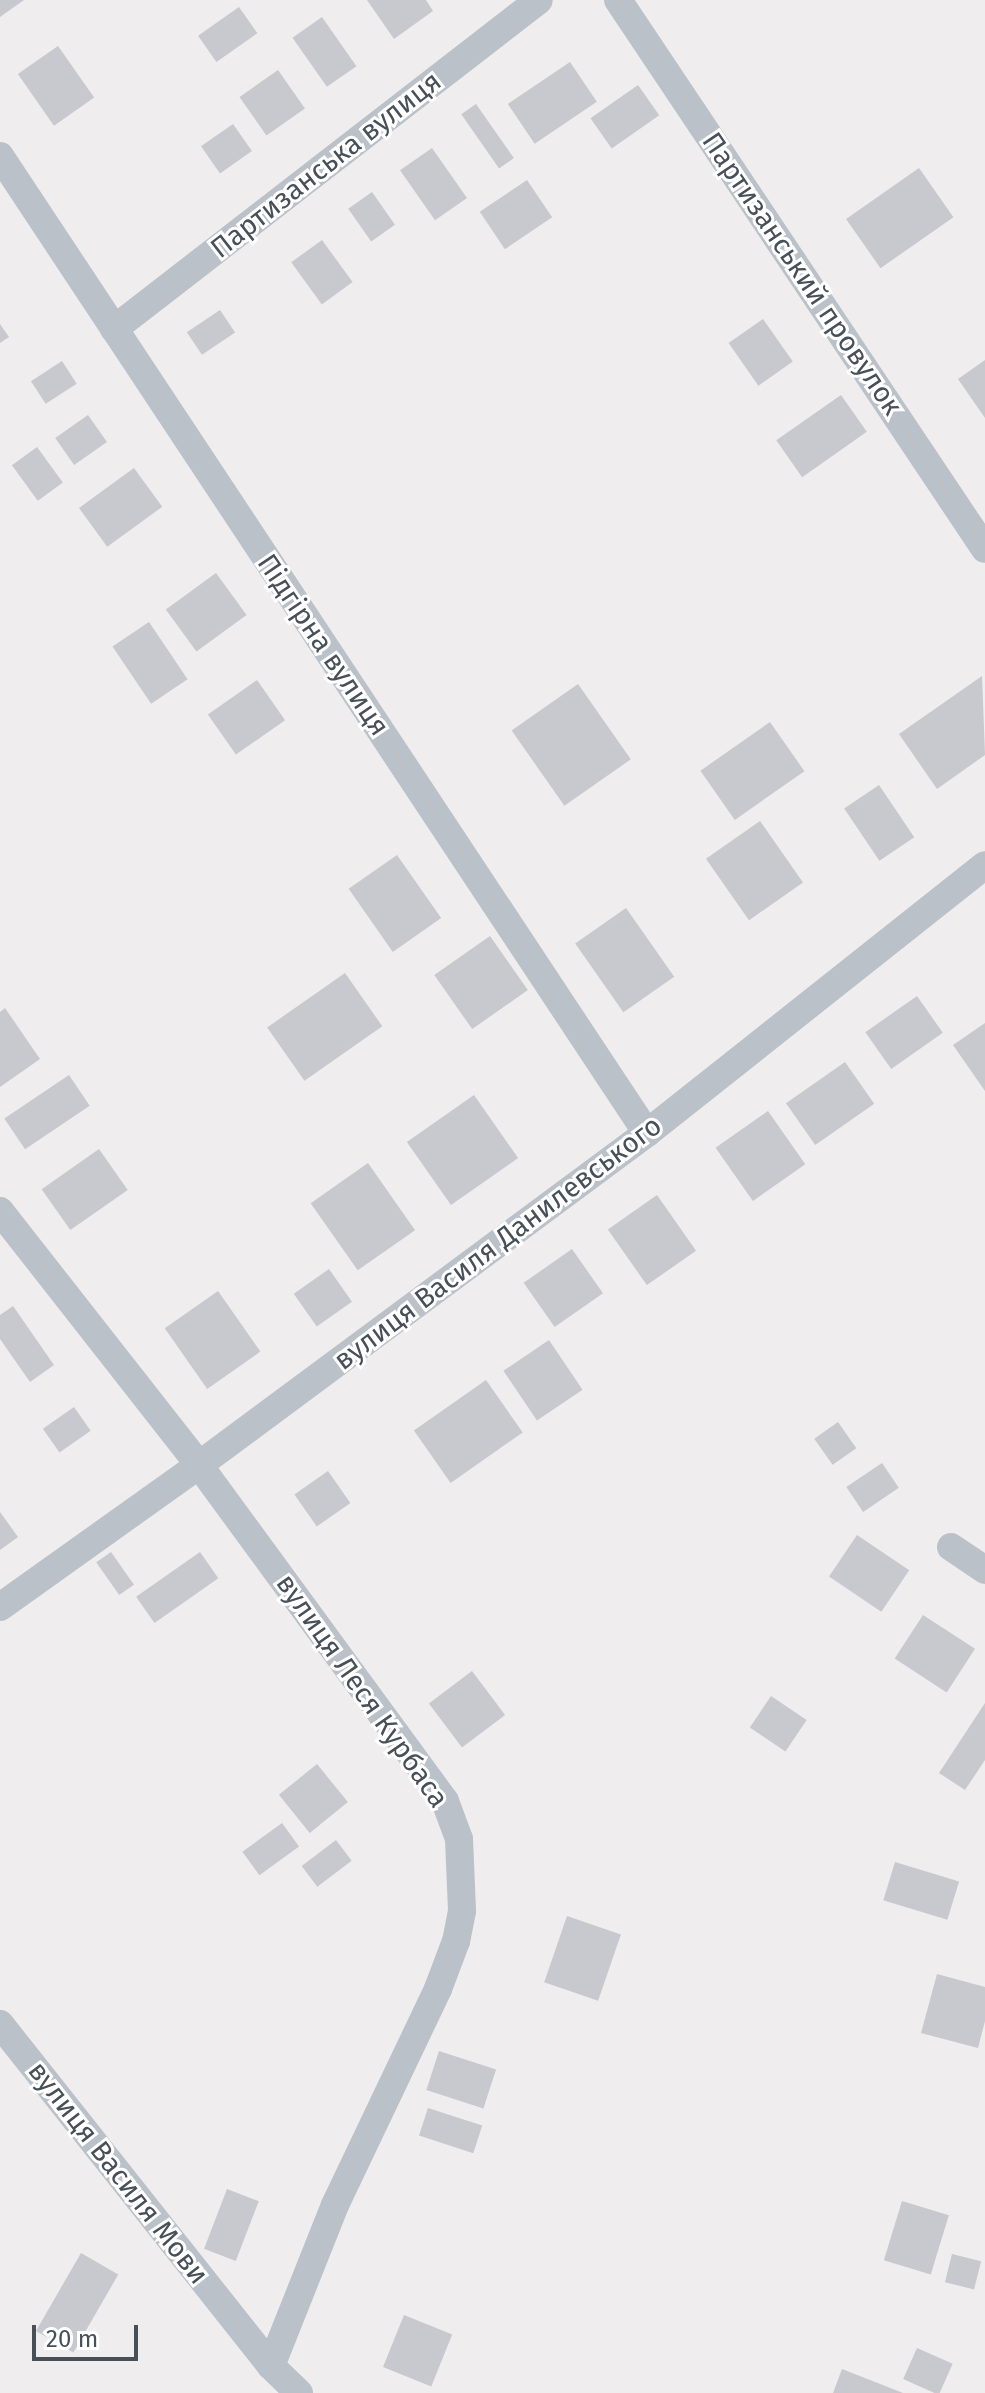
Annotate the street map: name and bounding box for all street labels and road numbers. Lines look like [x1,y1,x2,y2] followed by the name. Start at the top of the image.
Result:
[204,65,448,265] street label: Партизанська вулиця
[695,126,909,422] street label: Партизанський провулок
[250,548,396,742] street label: Підгірна вулиця
[328,1109,668,1377] street label: вулиця Василя Данилевського
[269,1568,455,1814] street label: вулиця Леся Курбаса
[21,2055,215,2291] street label: вулиця Василя Мови

